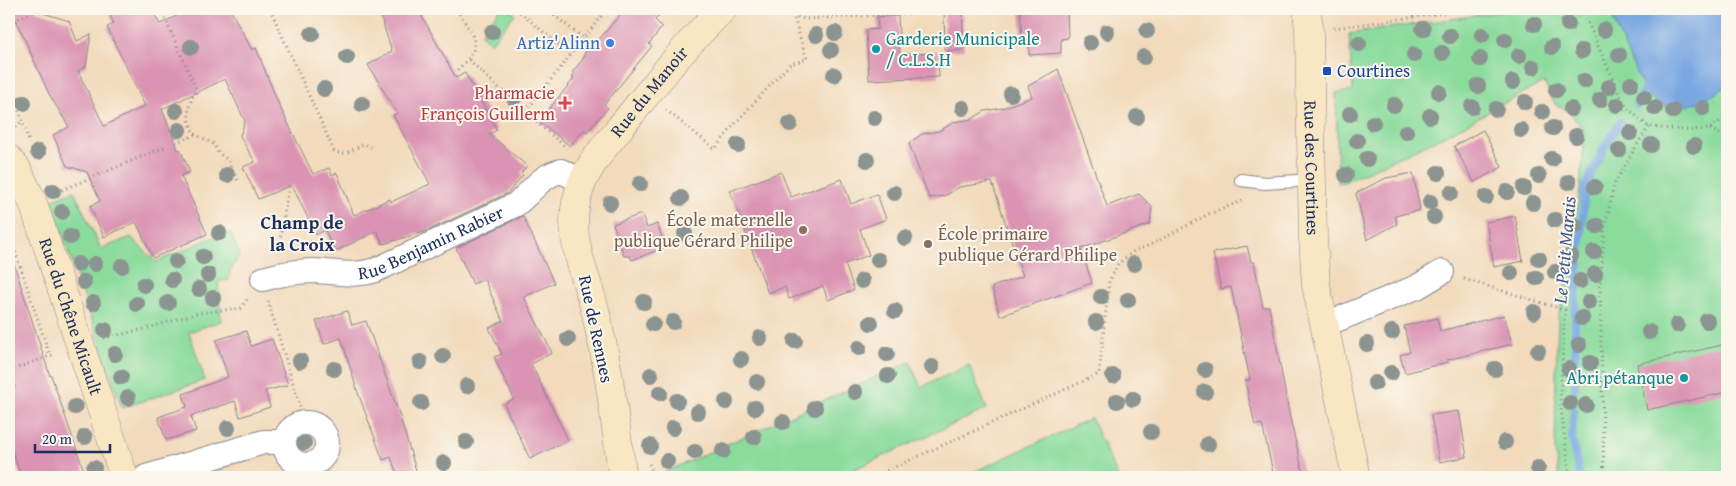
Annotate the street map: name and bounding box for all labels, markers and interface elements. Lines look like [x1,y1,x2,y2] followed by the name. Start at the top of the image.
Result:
[886,25,1040,73] place label: Garderie Municipale / C.L.S.H
[517,29,600,56] place label: Artiz'Alinn
[604,37,616,49] marker: Artiz'Alinn
[603,39,695,143] street label: Rue du Manoir
[870,43,882,55] marker: Garderie Municipale / C.L.S.H
[1337,57,1410,84] place label: Courtines
[1321,65,1333,77] marker: Courtines
[421,79,555,127] place label: Pharmacie François Guillerm
[559,97,571,109] marker: Pharmacie François Guillerm
[1297,100,1327,236] street label: Rue des Courtines
[1545,195,1583,306] water label: Le Petit Marais
[356,198,508,286] street label: Rue Benjamin Rabier
[614,206,793,254] place label: École maternelle publique Gérard Philipe
[260,208,344,258] district label: Champ de la Croix
[938,220,1117,268] place label: École primaire publique Gérard Philipe
[797,224,809,236] marker: École maternelle publique Gérard Philipe
[32,234,110,399] street label: Rue du Chêne Micault
[922,238,934,250] marker: École primaire publique Gérard Philipe
[572,273,621,385] street label: Rue de Rennes
[1567,364,1674,391] place label: Abri pétanque
[1678,372,1690,384] marker: Abri pétanque
[35,421,110,453] scale bar
[42,428,73,449] text: 20 m

